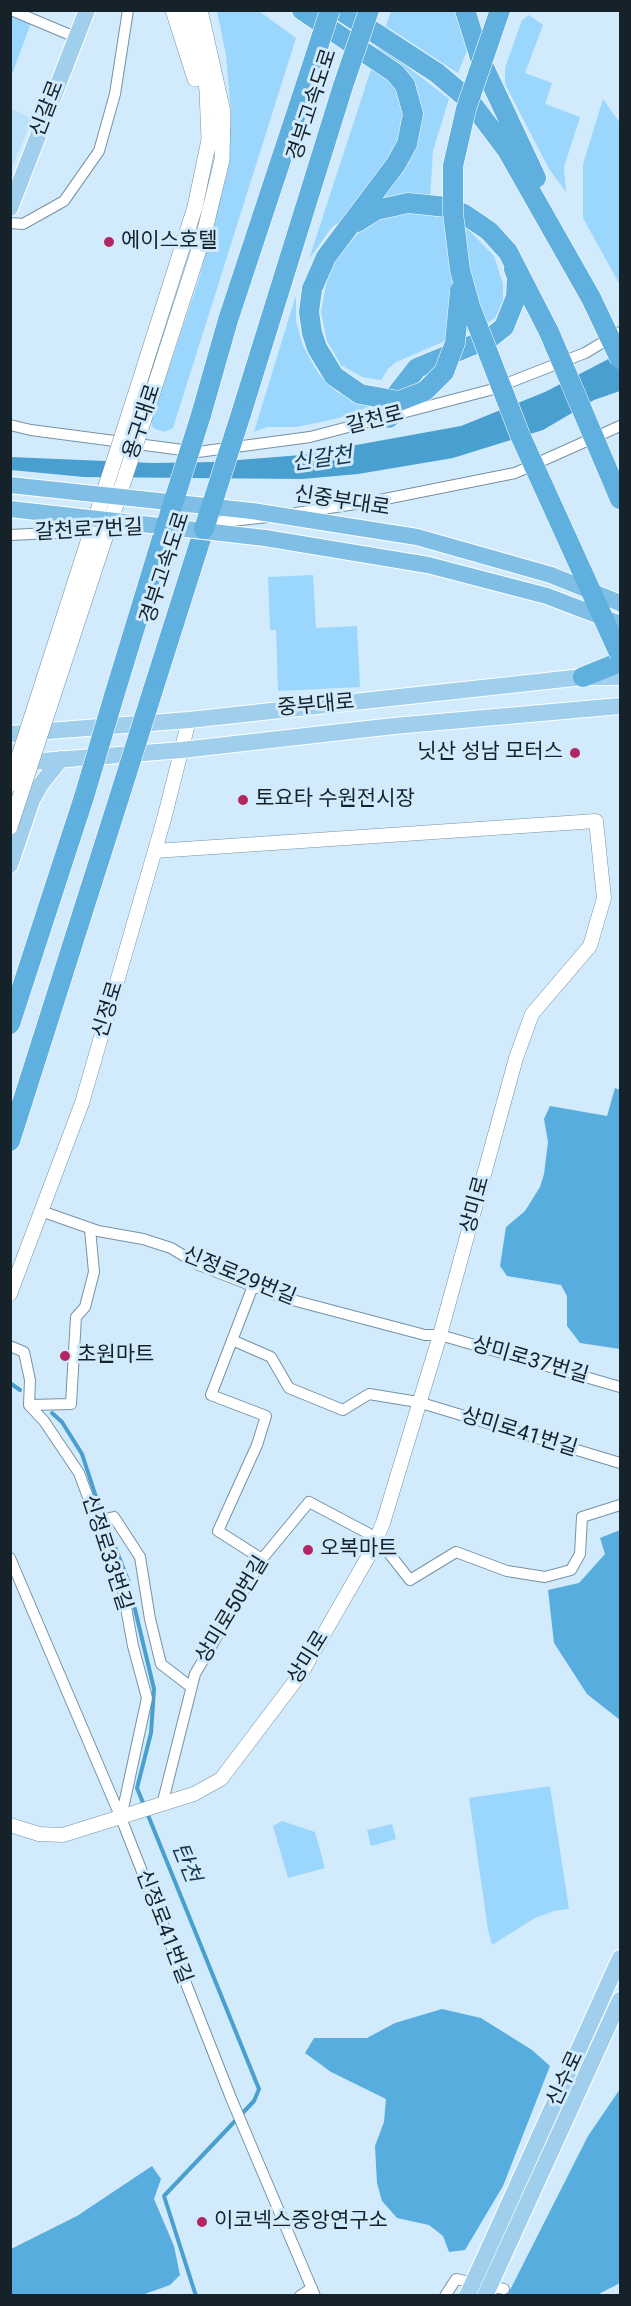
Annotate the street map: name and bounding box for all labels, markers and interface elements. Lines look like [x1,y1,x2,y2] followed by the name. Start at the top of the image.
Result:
[283,46,343,164] street label: 경부고속도로
[26,77,70,141] street label: 신갈로
[121,229,218,255] place label: 에이스호텔
[102,235,116,249] marker: 에이스호텔
[119,381,167,463] street label: 용구대로
[344,402,406,440] street label: 갈천로
[290,443,354,477] water label: 신갈천
[292,482,392,522] street label: 신중부대로
[136,509,196,627] street label: 경부고속도로
[34,516,144,546] street label: 갈천로7번길
[276,690,356,722] street label: 중부대로
[417,740,563,766] place label: 닛산 성남 모터스
[568,746,582,760] marker: 닛산 성남 모터스
[255,787,415,813] place label: 토요타 수원전시장
[236,793,250,807] marker: 토요타 수원전시장
[88,979,130,1041] street label: 신정로
[456,1174,496,1236] street label: 상미로
[179,1243,299,1311] street label: 신정로29번길
[469,1332,591,1390] street label: 상미로37번길
[77,1343,154,1369] place label: 초원마트
[58,1349,72,1363] marker: 초원마트
[458,1403,580,1463] street label: 상미로41번길
[75,1492,137,1614] street label: 신정로33번길
[320,1537,397,1563] place label: 오복마트
[301,1543,315,1557] marker: 오복마트
[191,1552,275,1668] street label: 상미로50번길
[283,1627,335,1689] street label: 상미로
[165,1839,205,1887] water label: 탄천
[130,1866,196,1988] street label: 신정로41번길
[542,2047,590,2111] street label: 신수로
[214,2209,388,2235] place label: 이코넥스중앙연구소
[195,2215,209,2229] marker: 이코넥스중앙연구소

